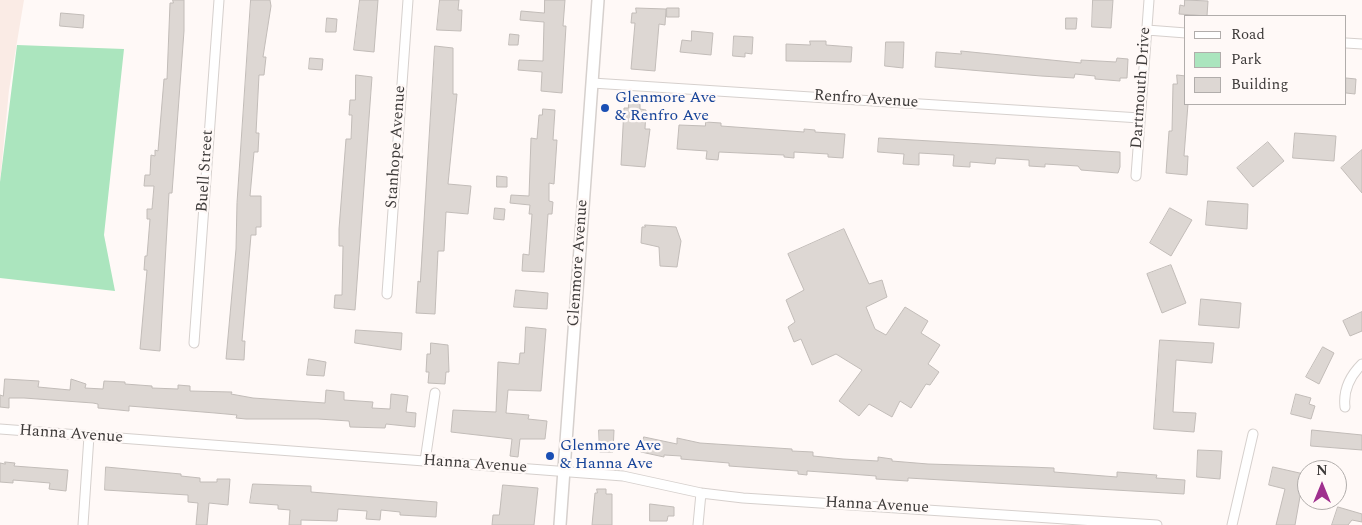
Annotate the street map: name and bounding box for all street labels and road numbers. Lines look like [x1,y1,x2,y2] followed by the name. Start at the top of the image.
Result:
[1128,27,1156,149] street label: Dartmouth Drive
[383,85,411,209] street label: Stanhope Avenue
[813,87,919,113] street label: Renfro Avenue
[194,129,218,213] street label: Buell Street
[565,199,593,327] street label: Glenmore Avenue
[18,422,124,448] street label: Hanna Avenue
[422,452,528,478] street label: Hanna Avenue
[825,494,929,518] street label: Hanna Avenue

